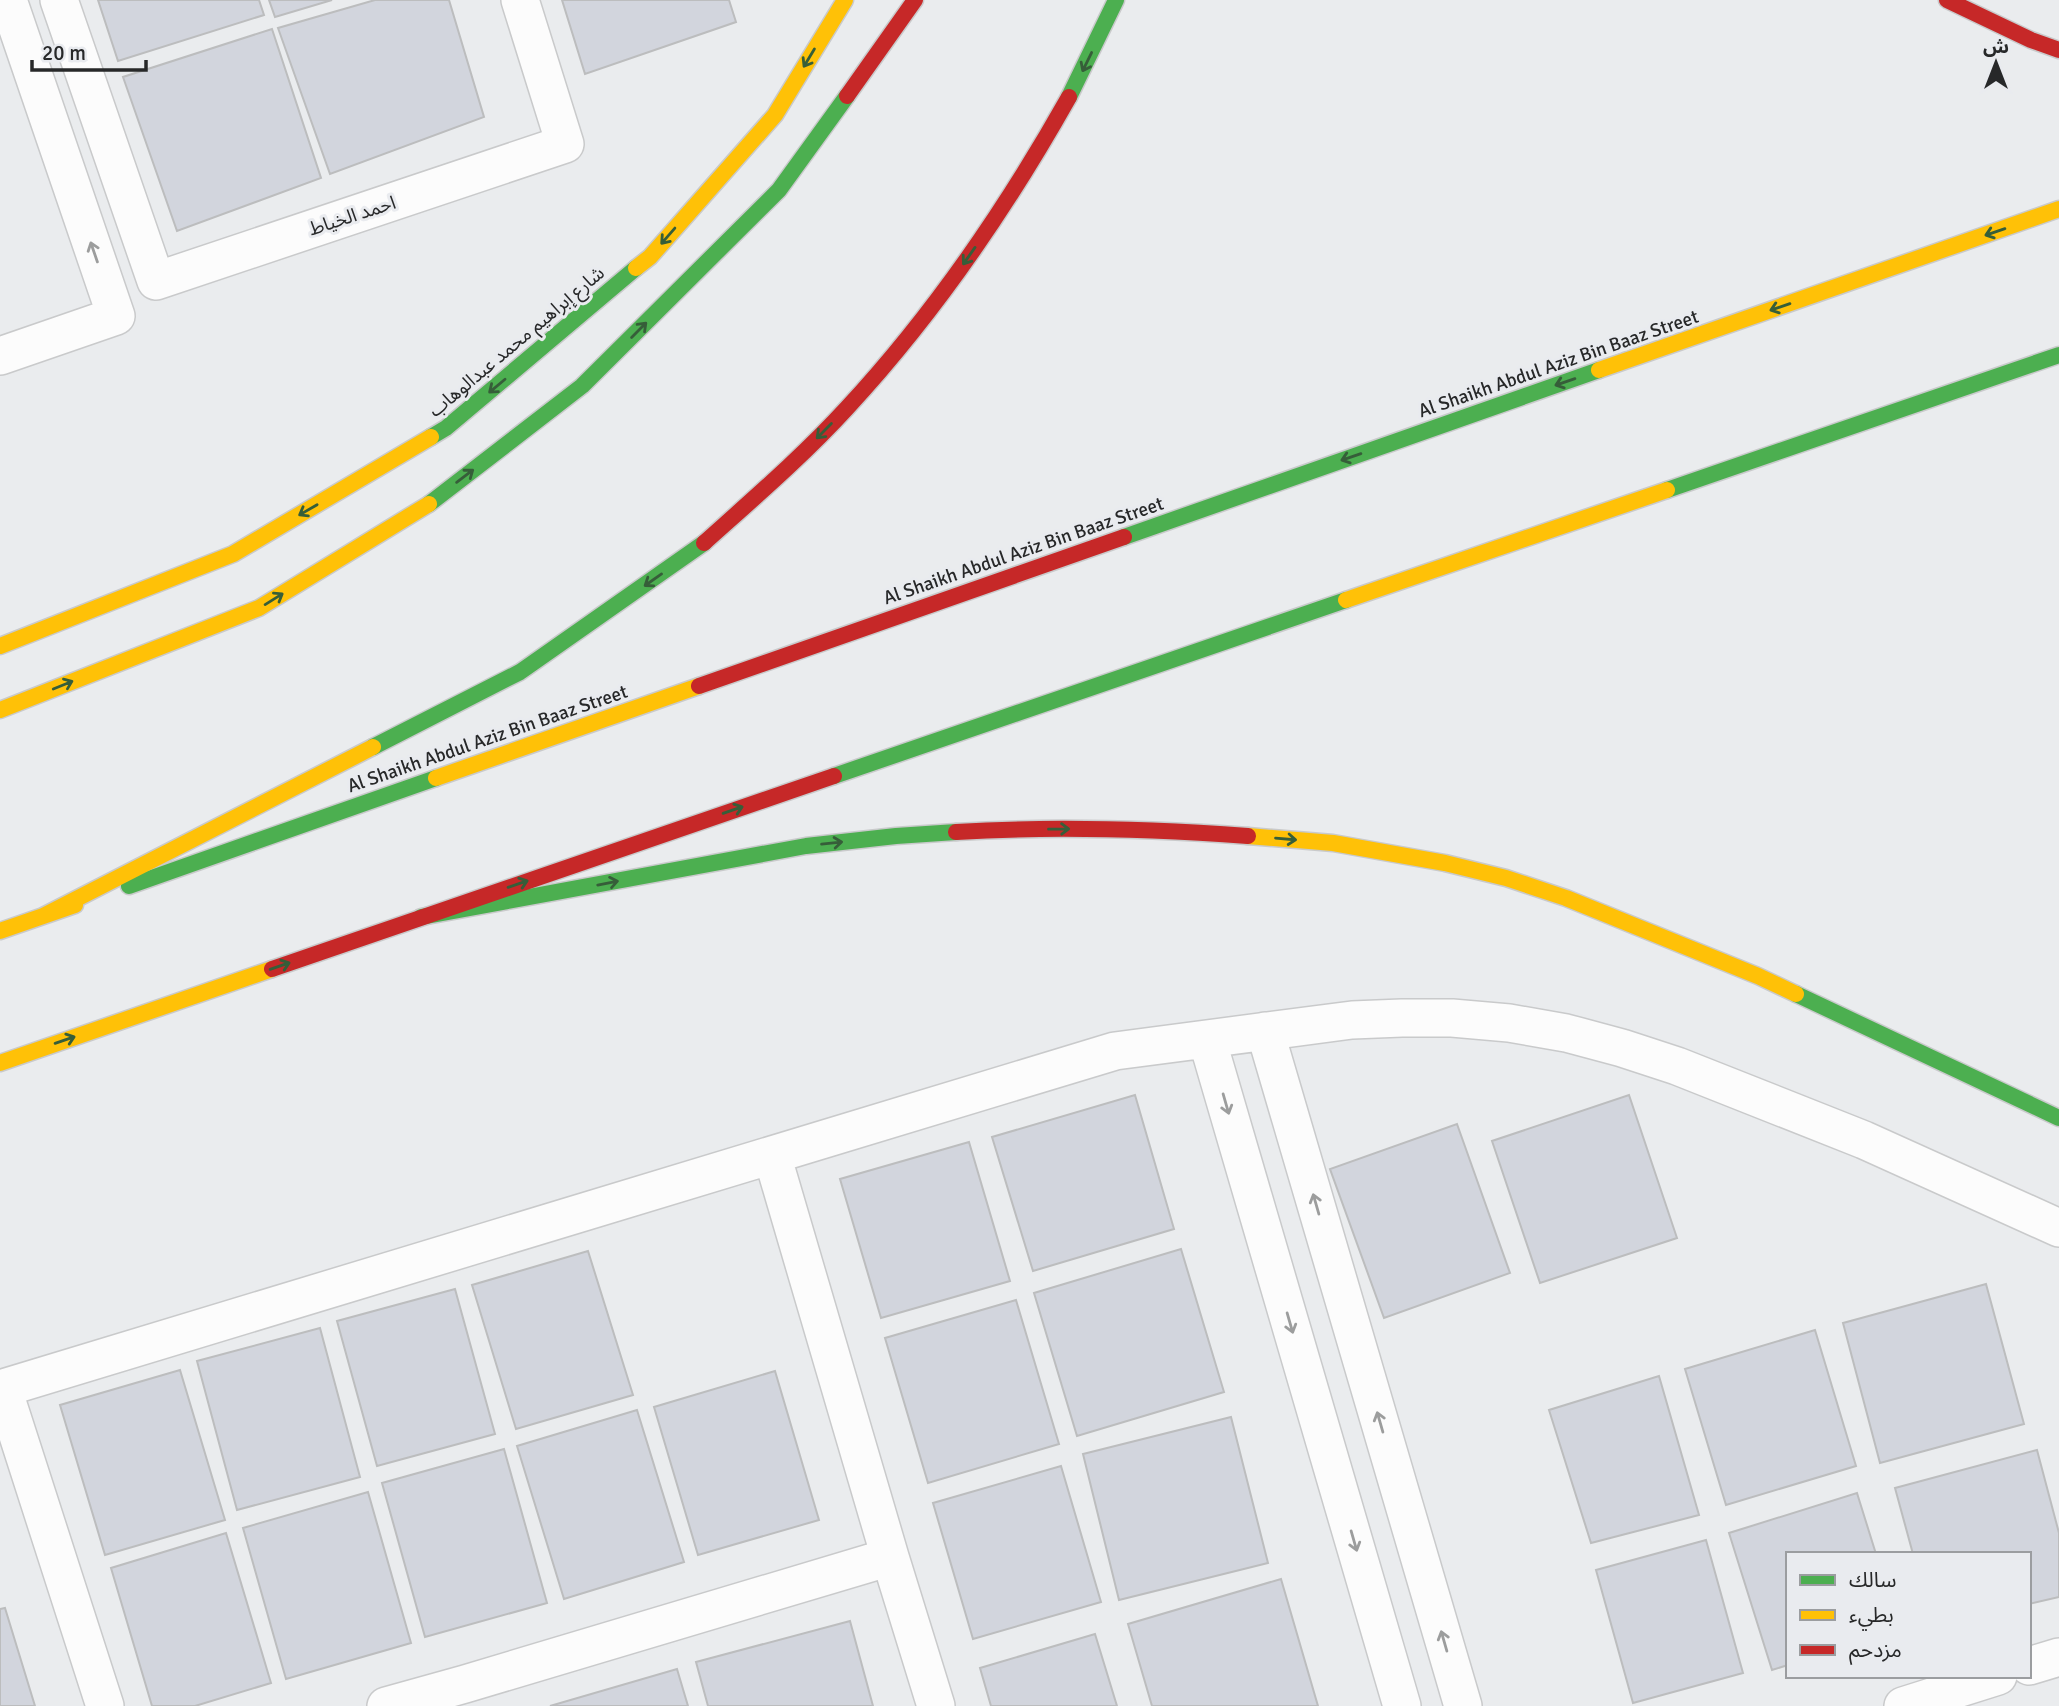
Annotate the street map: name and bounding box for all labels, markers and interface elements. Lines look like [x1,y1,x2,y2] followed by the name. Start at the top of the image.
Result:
[32,28,145,72] scale bar
[1961,28,2031,98] north arrow
[1983,35,2009,59] text: ش
[42,40,86,66] text: 20 m
[802,48,816,68] one-way arrow
[1080,51,1093,72] one-way arrow
[306,191,399,241] street label: احمد الخياط
[660,227,676,245] one-way arrow
[1984,227,2006,239] one-way arrow
[87,241,99,263] one-way arrow
[962,246,976,265] one-way arrow
[424,261,611,424] street label: شارع إبراهيم محمد عبدالوهاب
[1769,302,1791,314] one-way arrow
[1415,304,1702,423] street label: Al Shaikh Abdul Aziz Bin Baaz Street
[630,321,647,338] one-way arrow
[1555,377,1577,389] one-way arrow
[489,378,507,394] one-way arrow
[816,422,833,439] one-way arrow
[1340,452,1362,464] one-way arrow
[455,468,473,483] one-way arrow
[880,491,1167,610] street label: Al Shaikh Abdul Aziz Bin Baaz Street
[298,503,318,517] one-way arrow
[644,573,663,587] one-way arrow
[263,592,283,606] one-way arrow
[52,678,74,691] one-way arrow
[344,679,631,798] street label: Al Shaikh Abdul Aziz Bin Baaz Street
[722,803,744,816] one-way arrow
[1047,822,1070,835] one-way arrow
[1274,833,1297,846] one-way arrow
[820,836,843,849] one-way arrow
[596,875,619,889] one-way arrow
[506,877,528,889] one-way arrow
[268,959,290,971] one-way arrow
[53,1033,75,1045] one-way arrow
[1220,1093,1233,1115] one-way arrow
[1308,1193,1321,1215] one-way arrow
[1284,1311,1297,1333] one-way arrow
[1372,1412,1385,1434] one-way arrow
[1348,1530,1361,1552] one-way arrow
[1786,1552,2031,1678] legend
[1849,1567,1896,1593] text: سالك
[1849,1602,1894,1631] text: بطيء
[1437,1630,1450,1652] one-way arrow
[1849,1637,1902,1665] text: مزدحم

